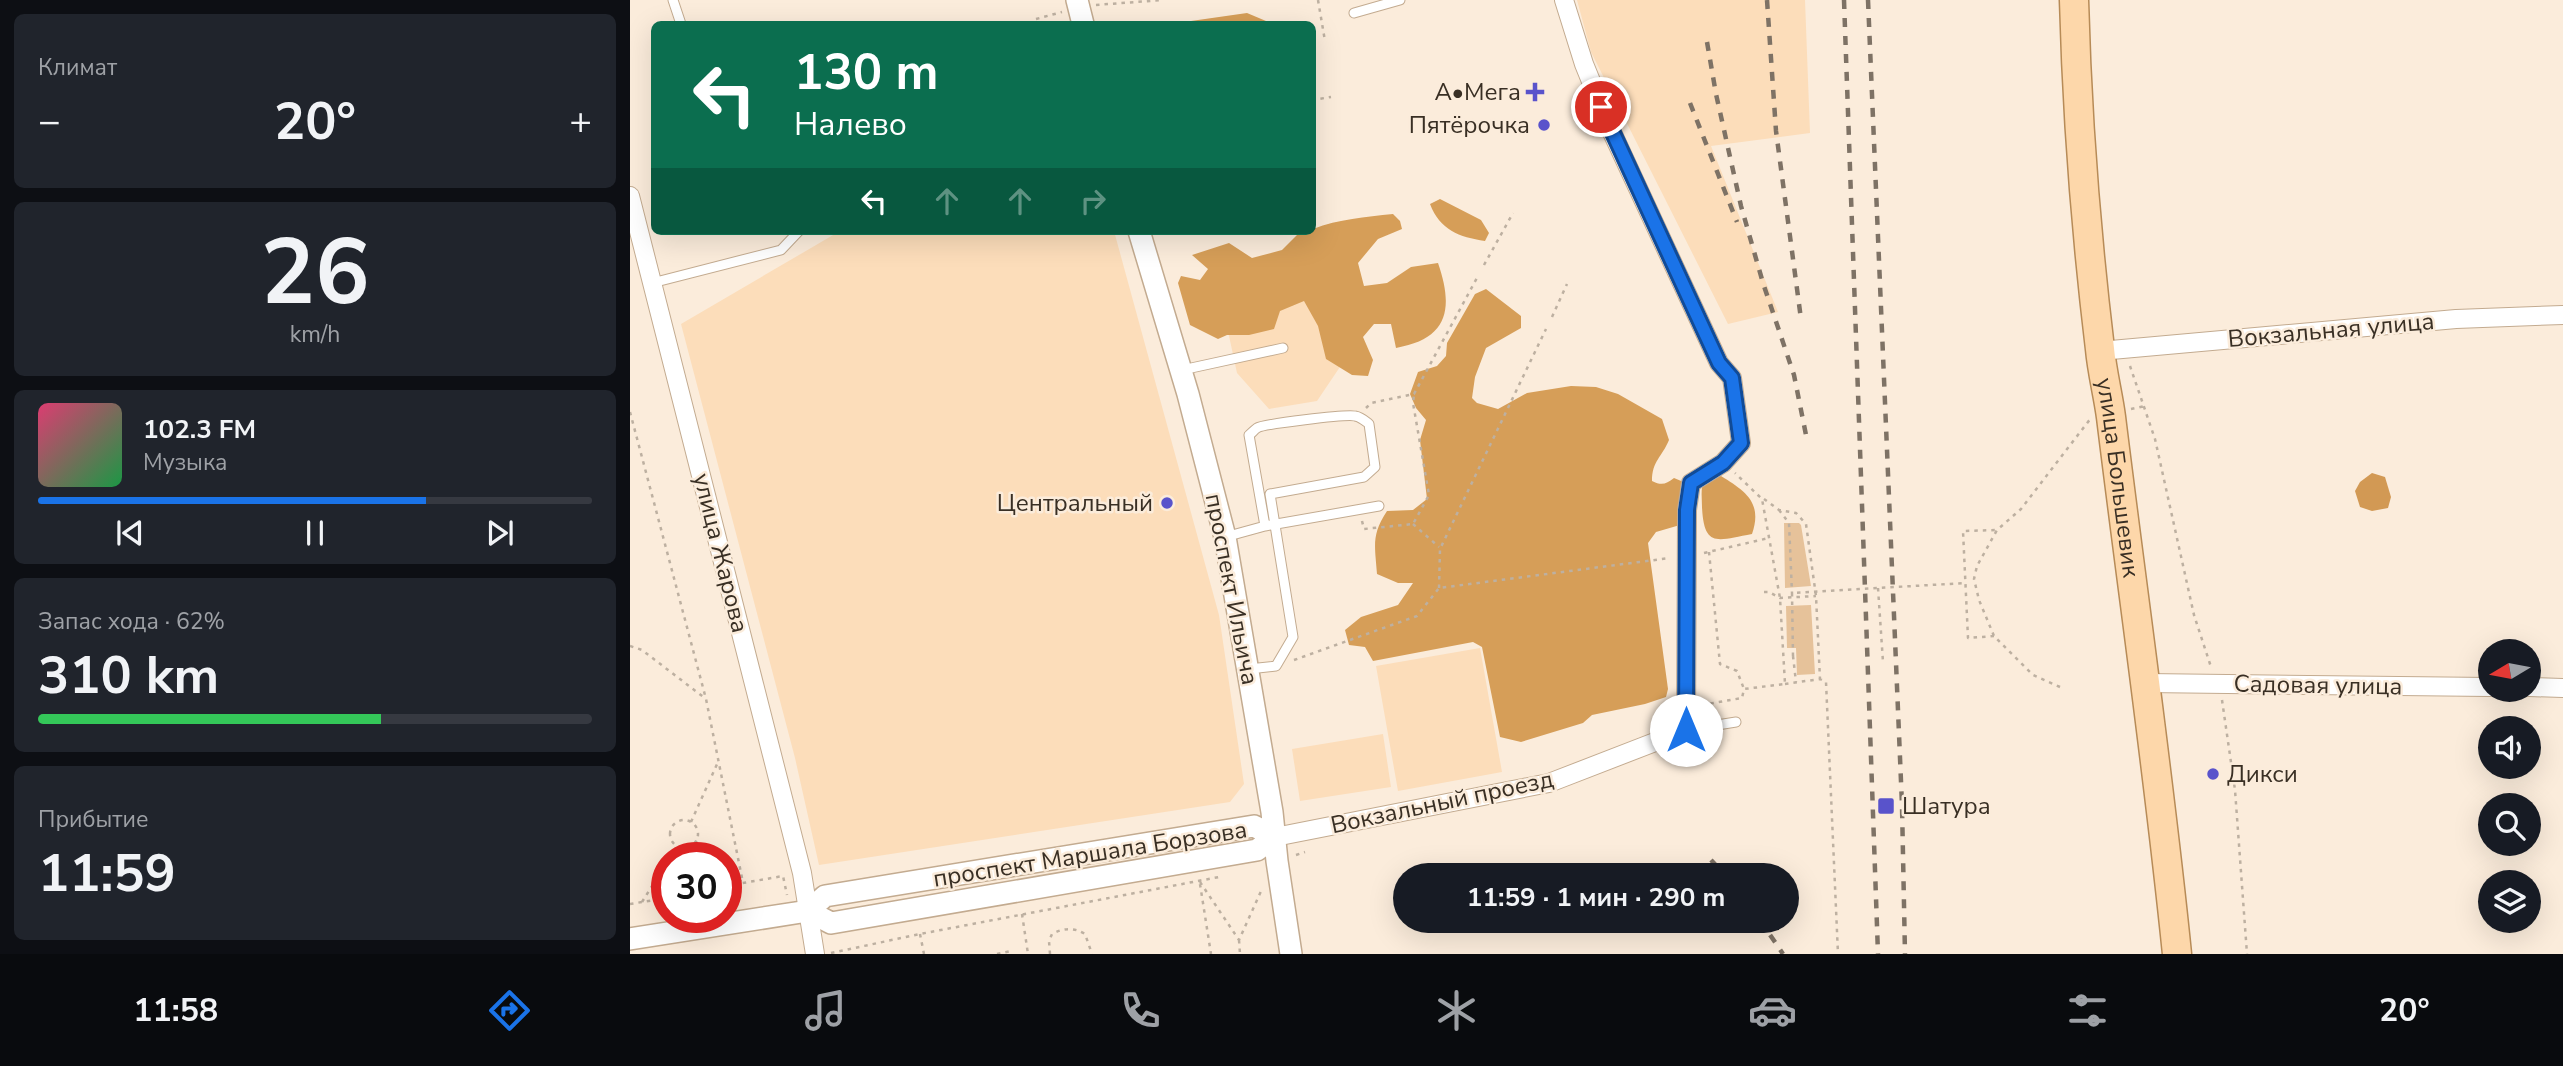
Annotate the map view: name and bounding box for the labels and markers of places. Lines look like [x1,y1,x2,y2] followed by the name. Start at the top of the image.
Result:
[1434,76,1521,108] place label: А•Мега
[1571,77,1631,137] pin
[1527,84,1543,100] marker: А•Мега
[1409,109,1530,141] place label: Пятёрочка
[1536,117,1552,133] marker: Пятёрочка
[997,487,1153,519] place label: Центральный
[1159,495,1175,511] marker: Центральный
[2227,758,2298,790] place label: Дикси
[2205,766,2221,782] marker: Дикси
[1902,790,1991,822] place label: Шатура
[1876,796,1896,816] marker: Шатура

